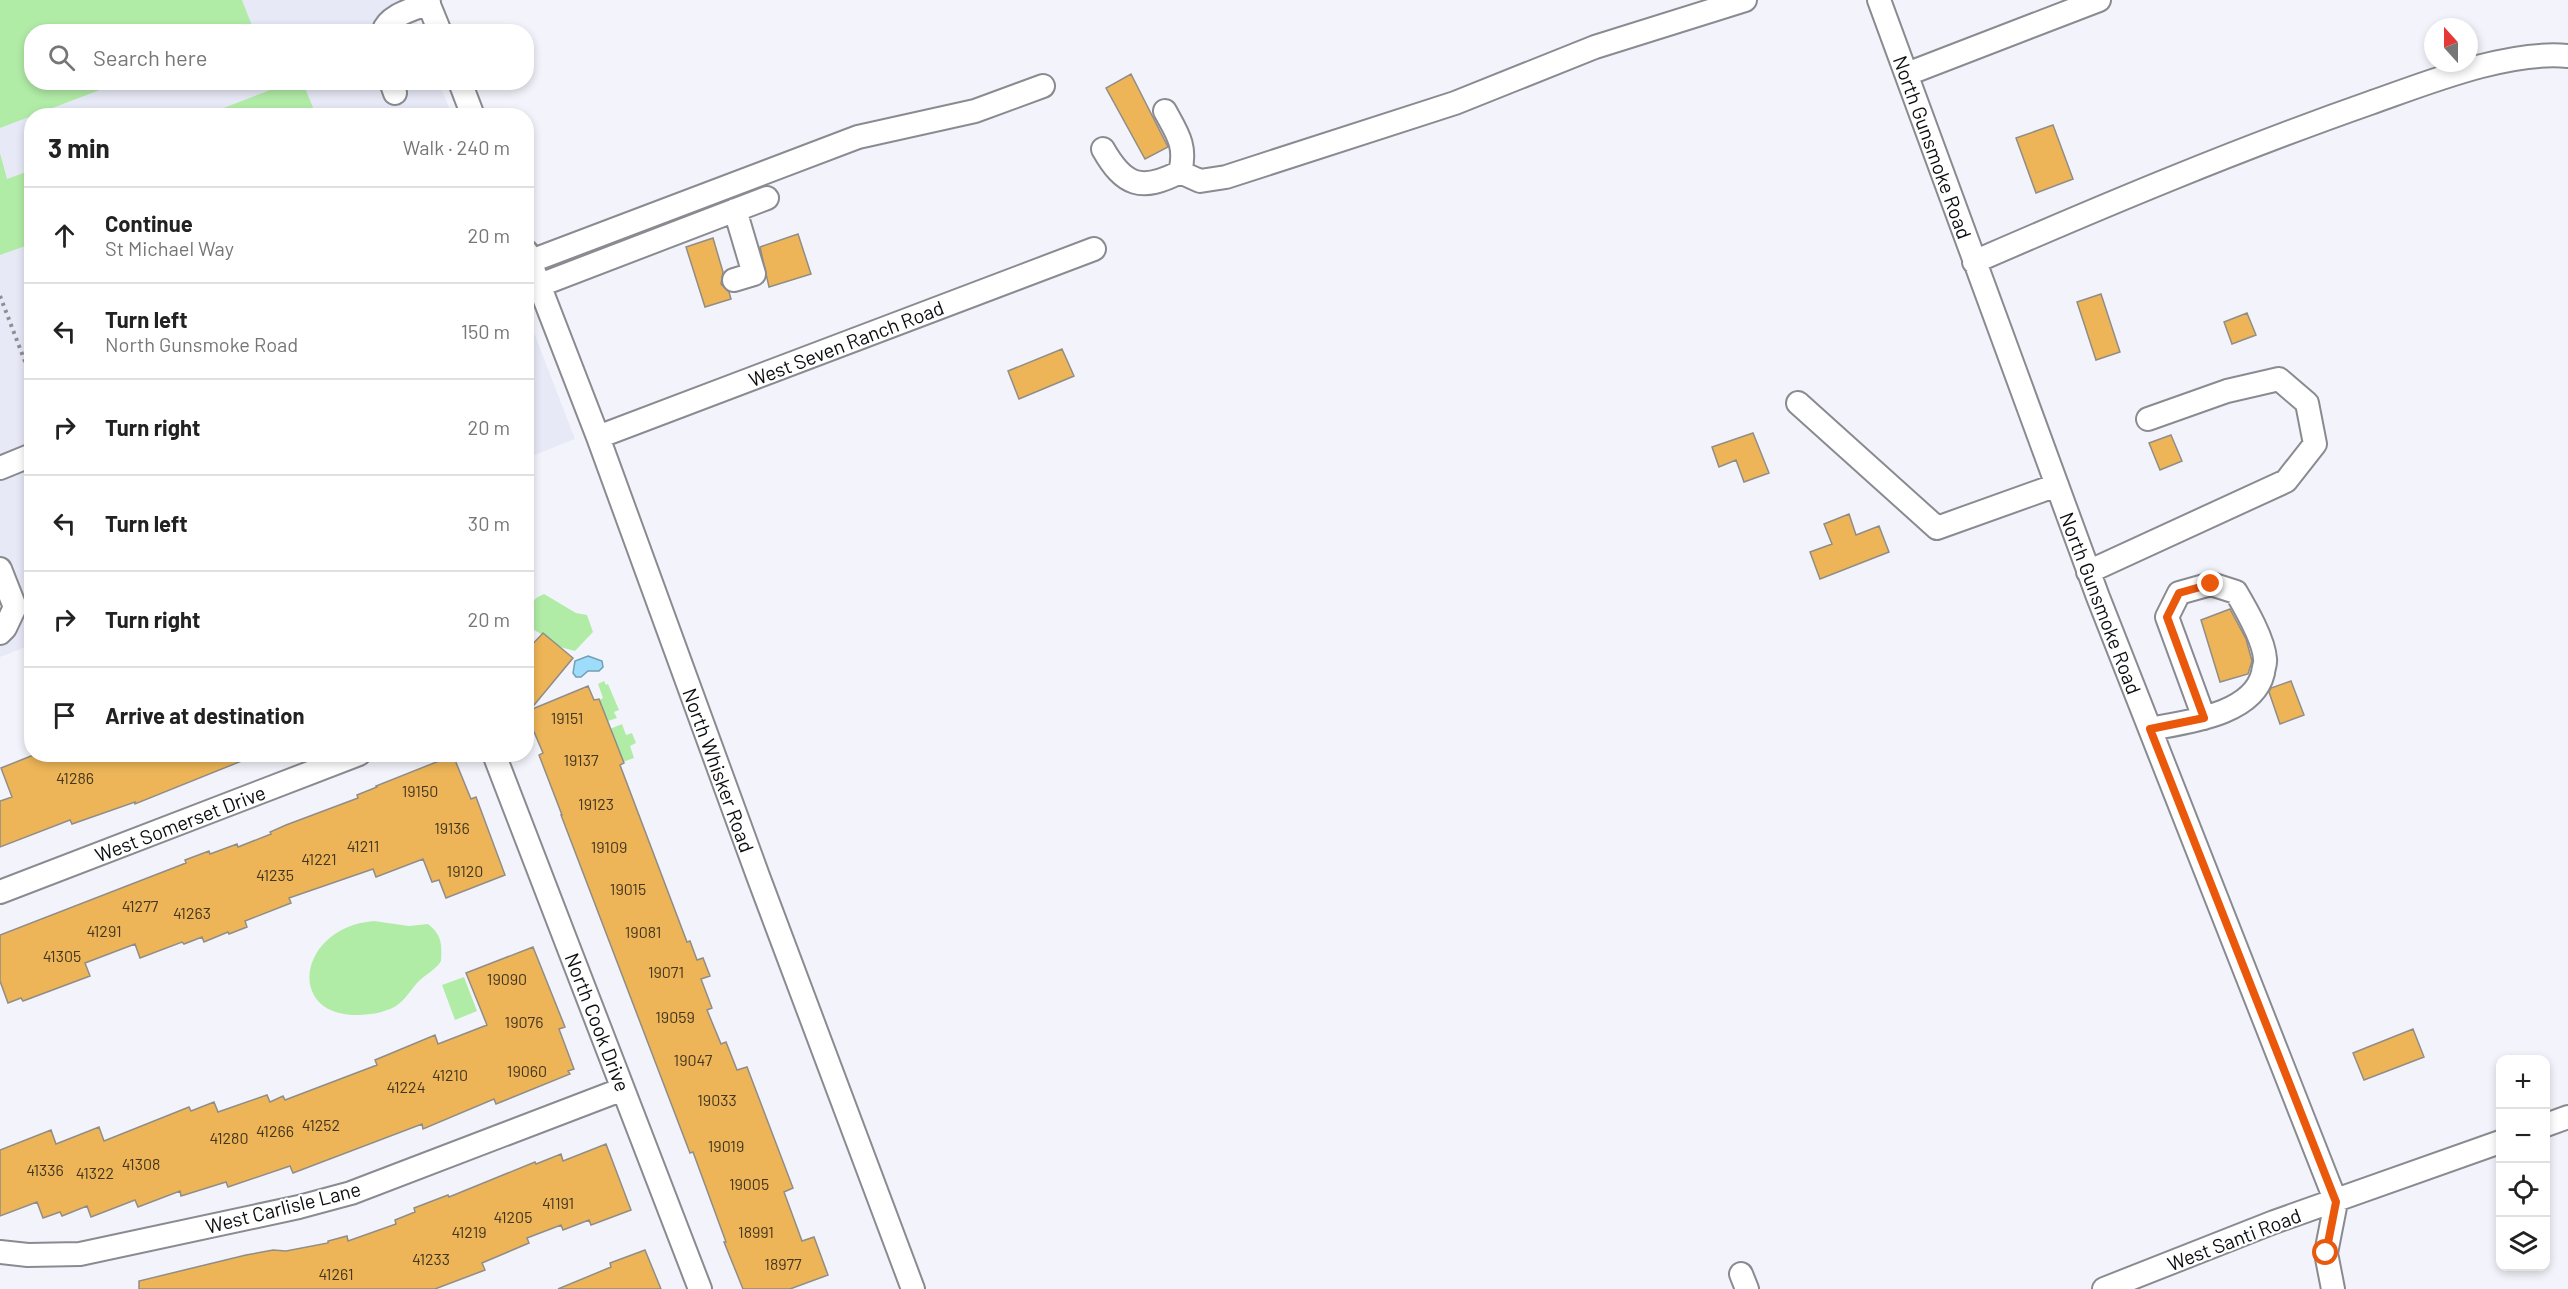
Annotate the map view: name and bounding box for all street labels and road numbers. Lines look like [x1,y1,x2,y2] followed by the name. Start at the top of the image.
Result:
[1889,52,1977,242] street label: North Gunsmoke Road
[745,295,947,391] street label: West Seven Ranch Road
[2055,508,2147,698] street label: North Gunsmoke Road
[678,685,760,855] street label: North Whisker Road
[91,779,269,867] street label: West Somerset Drive
[561,949,635,1095] street label: North Cook Drive
[203,1176,363,1238] street label: West Carlisle Lane
[2164,1202,2304,1276] street label: West Santi Road

